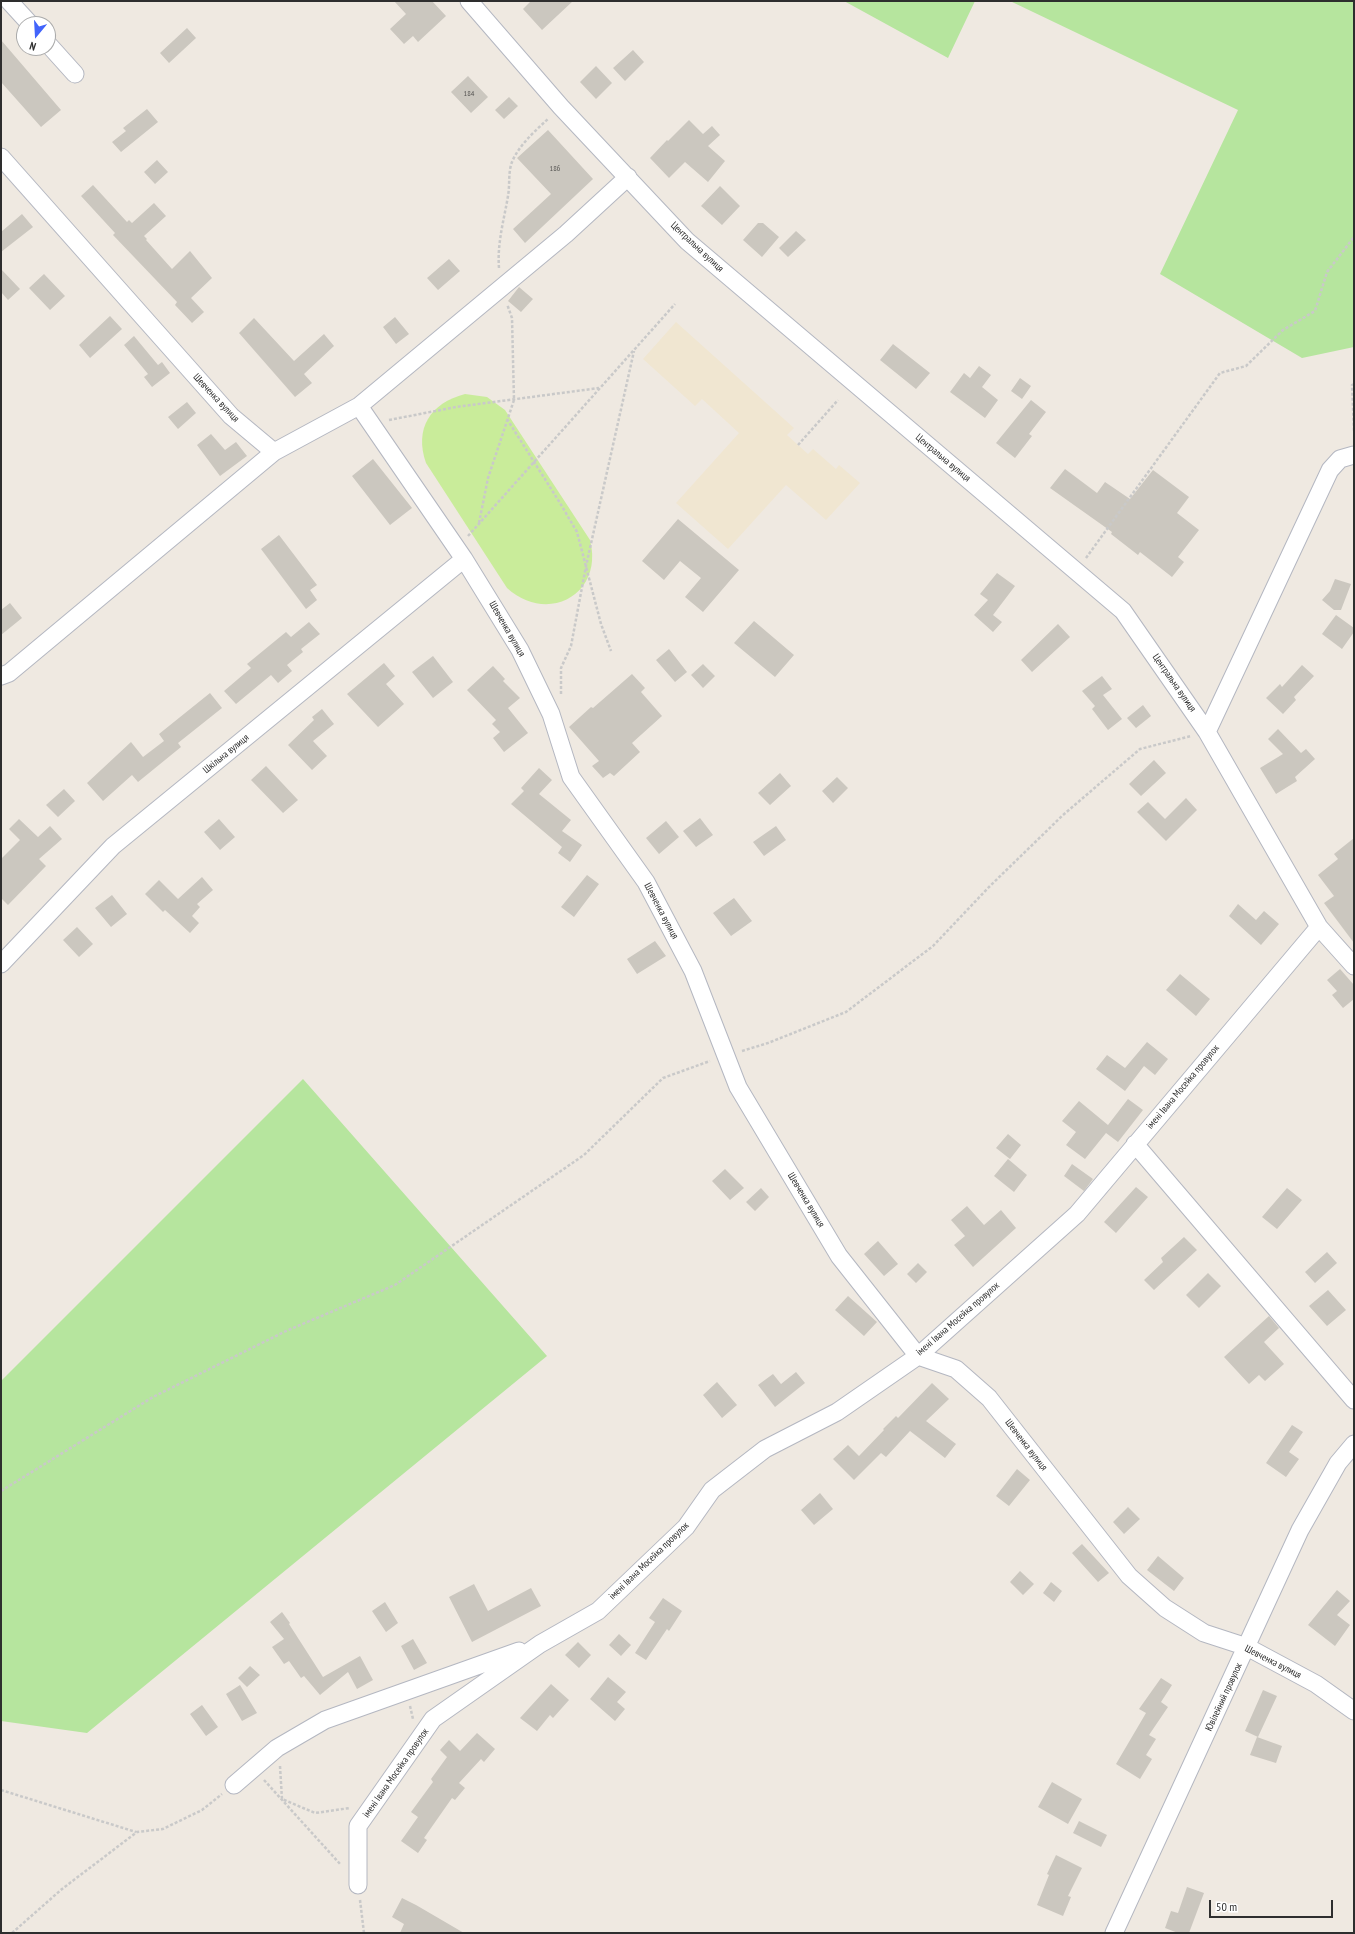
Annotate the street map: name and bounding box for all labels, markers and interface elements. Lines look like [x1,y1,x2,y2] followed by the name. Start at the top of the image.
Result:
[16,16,56,56] north arrow
[28,39,38,54] text: N
[464,89,474,99] house number: 184
[550,164,560,174] house number: 186
[668,219,726,275] street label: Центральна вулиця
[190,371,242,425] street label: Шевченка вулиця
[913,432,973,484] street label: Центральна вулиця
[486,599,528,659] street label: Шевченка вулиця
[1150,652,1198,714] street label: Центральна вулиця
[201,732,251,776] street label: Шкільна вулиця
[641,881,681,941] street label: Шевченка вулиця
[1144,1042,1222,1132] street label: імені Івана Мосейка провулок
[785,1170,827,1230] street label: Шевченка вулиця
[914,1280,1002,1358] street label: імені Івана Мосейка провулок
[1002,1417,1050,1473] street label: Шевченка вулиця
[607,1520,691,1602] street label: імені Івана Мосейка провулок
[1243,1643,1303,1681] street label: Шевченка вулиця
[1203,1661,1245,1733] street label: Ювілейний провулок
[361,1726,431,1820] street label: імені Івана Мосейка провулок
[1211,1892,1335,1918] scale bar
[1216,1899,1237,1914] text: 50 m

